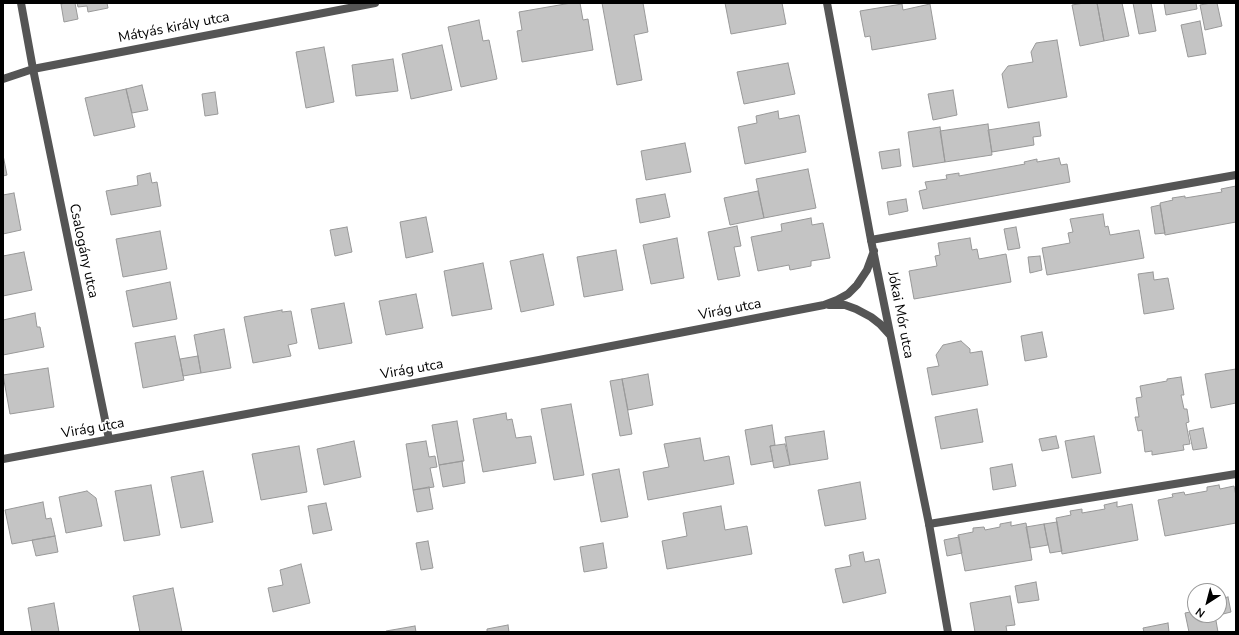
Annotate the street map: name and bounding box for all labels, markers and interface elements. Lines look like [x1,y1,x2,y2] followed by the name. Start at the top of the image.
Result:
[117,9,231,47] street label: Mátyás király utca
[65,202,101,300] street label: Csalogány utca
[883,270,917,360] street label: Jókai Mór utca
[697,296,763,324] street label: Virág utca
[379,356,445,384] street label: Virág utca
[60,415,126,443] street label: Virág utca
[1187,583,1227,623] north arrow
[1193,604,1208,621] text: N

